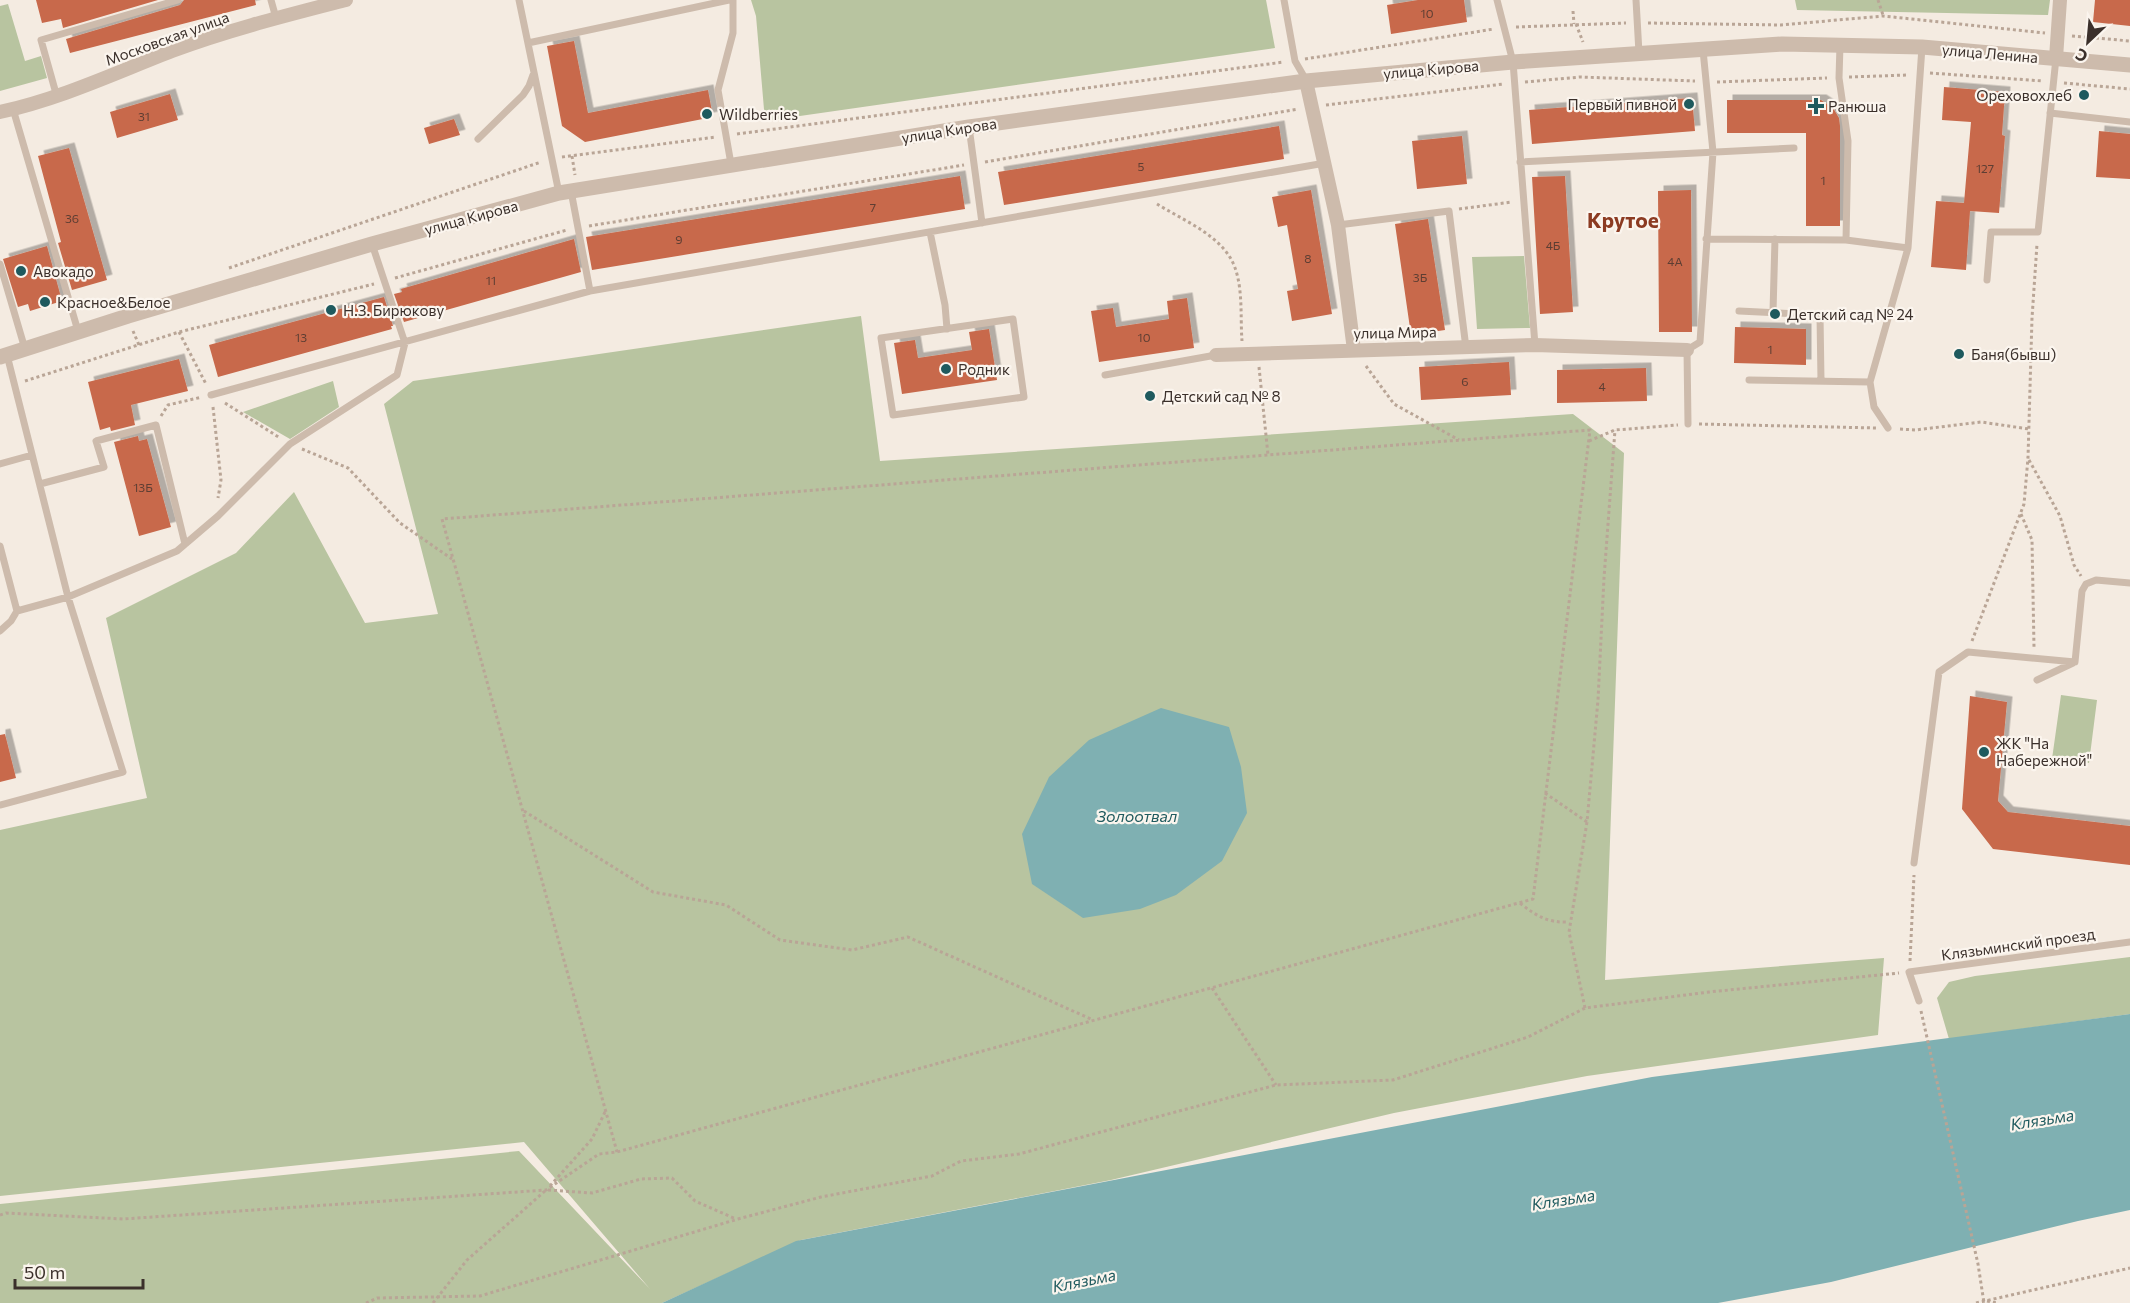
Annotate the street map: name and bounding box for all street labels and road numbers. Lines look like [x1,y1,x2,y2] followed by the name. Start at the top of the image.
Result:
[103,7,231,69] street label: Московская улица
[1941,40,2039,66] street label: улица Ленина
[1382,56,1480,82] street label: улица Кирова
[900,114,998,146] street label: улица Кирова
[422,196,520,238] street label: улица Кирова
[1353,322,1437,342] street label: улица Мира
[1940,924,2096,964] street label: Клязьминский проезд

